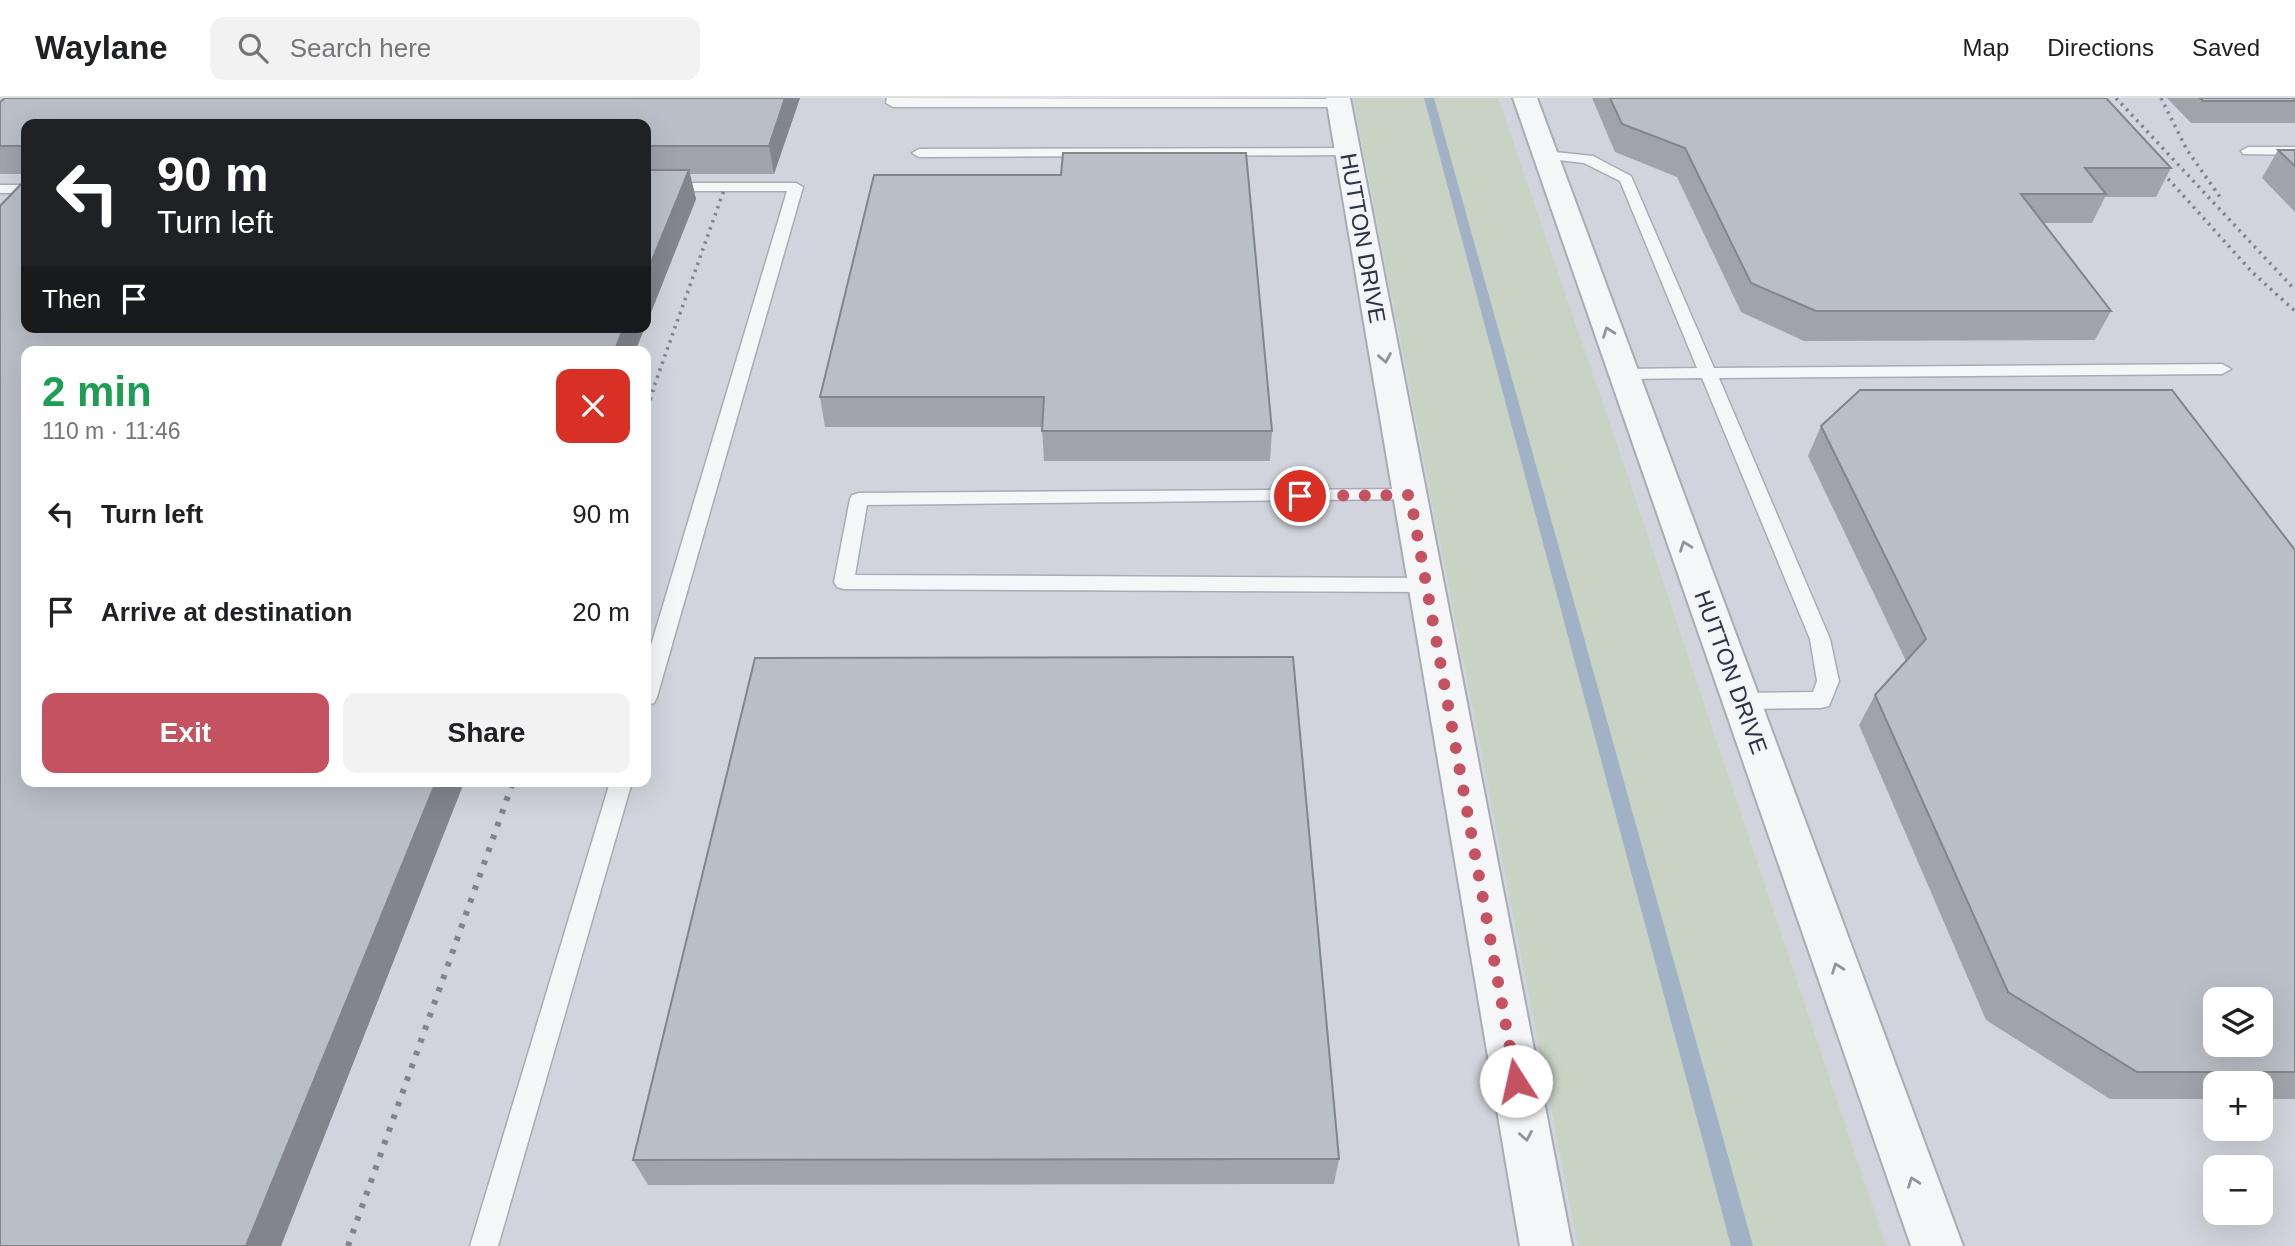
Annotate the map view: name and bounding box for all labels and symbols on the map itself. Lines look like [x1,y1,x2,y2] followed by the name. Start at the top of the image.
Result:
[1335,151,1391,325] street label: HUTTON DRIVE
[1602,326,1616,338] one-way arrow
[1377,352,1392,364] one-way arrow
[1270,466,1330,526] pin
[1679,540,1693,553] one-way arrow
[1689,587,1773,757] street label: HUTTON DRIVE
[1831,962,1845,974] one-way arrow
[1479,1044,1553,1118] position arrow
[1518,1130,1533,1142] one-way arrow
[1908,1176,1922,1188] one-way arrow

